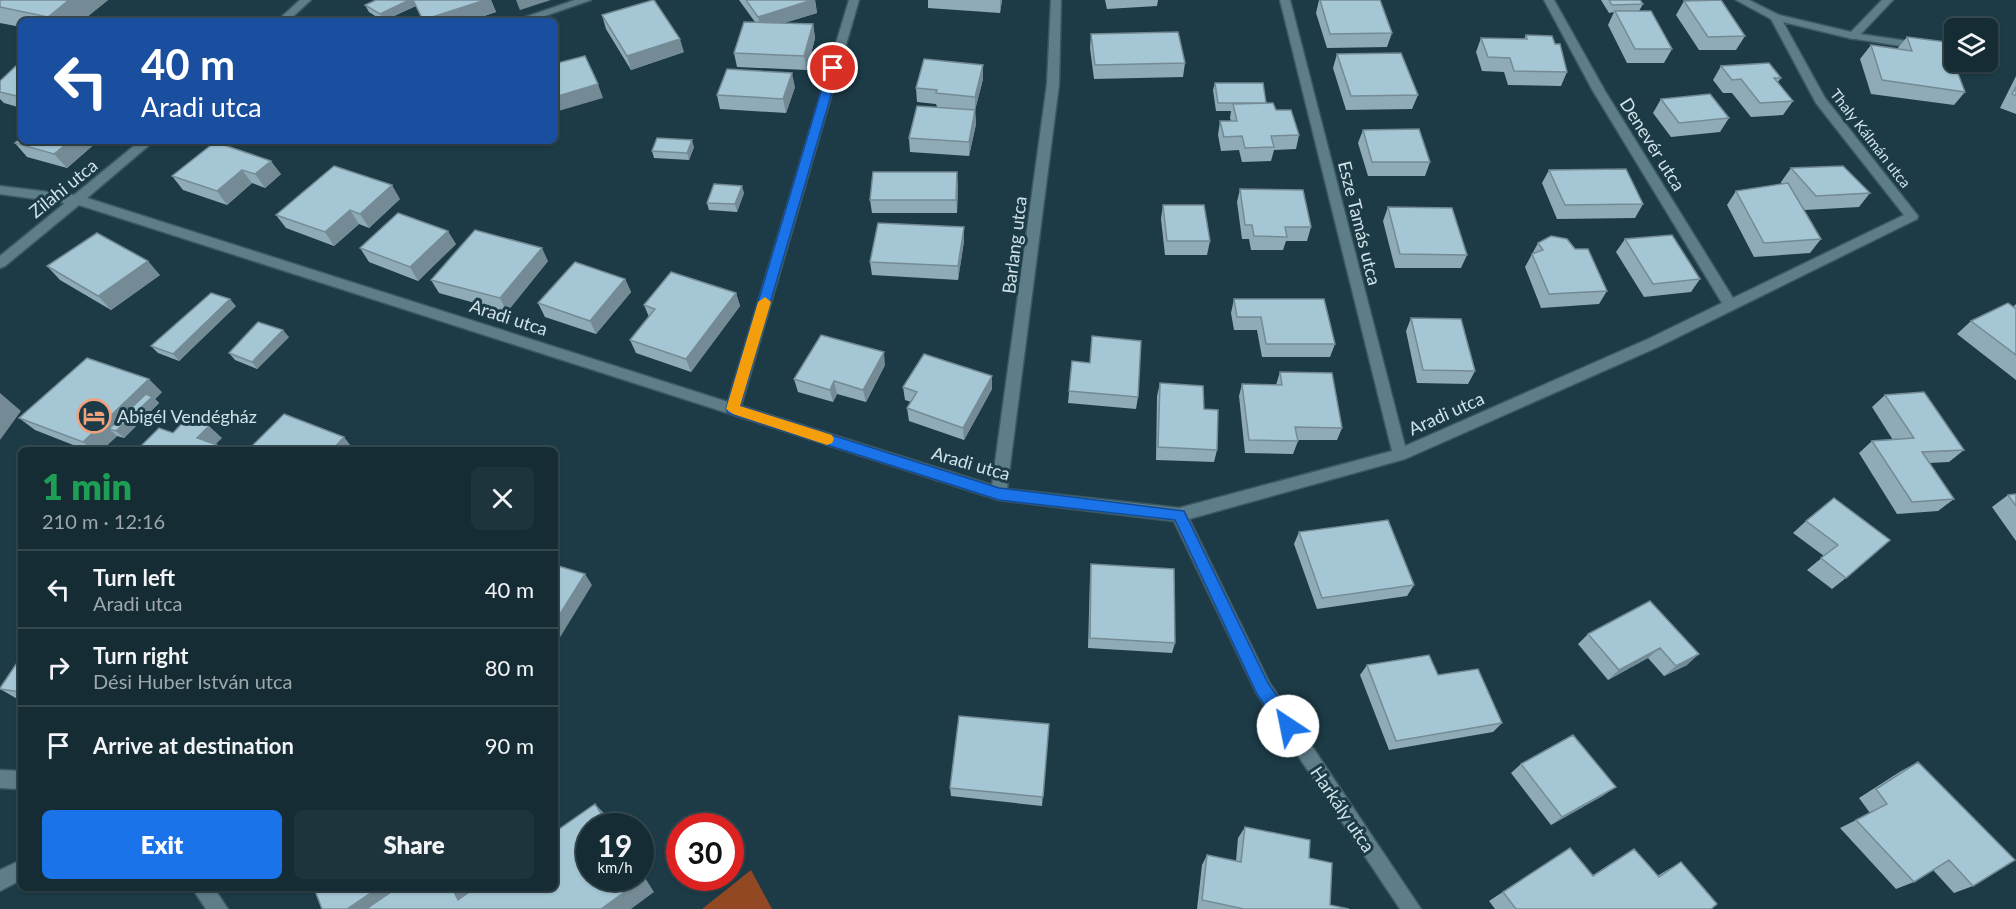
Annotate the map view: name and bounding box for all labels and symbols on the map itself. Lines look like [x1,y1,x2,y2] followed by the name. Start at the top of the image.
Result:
[807,42,858,93] pin
[1827,85,1915,191] street label: Thaly Kálmán utca
[1616,93,1690,195] street label: Denevér utca
[24,154,102,222] street label: Zilahi utca
[1334,159,1386,287] street label: Esze Tamás utca
[997,195,1031,295] street label: Barlang utca
[467,294,551,340] street label: Aradi utca
[1405,387,1487,439] street label: Aradi utca
[76,398,112,434] hotel icon: Abigél Vendégház
[117,405,257,427] place label: Abigél Vendégház
[929,441,1013,485] street label: Aradi utca
[1256,694,1320,758] position arrow
[1306,762,1380,856] street label: Harkály utca
[666,813,744,891] speed limit sign: 30

